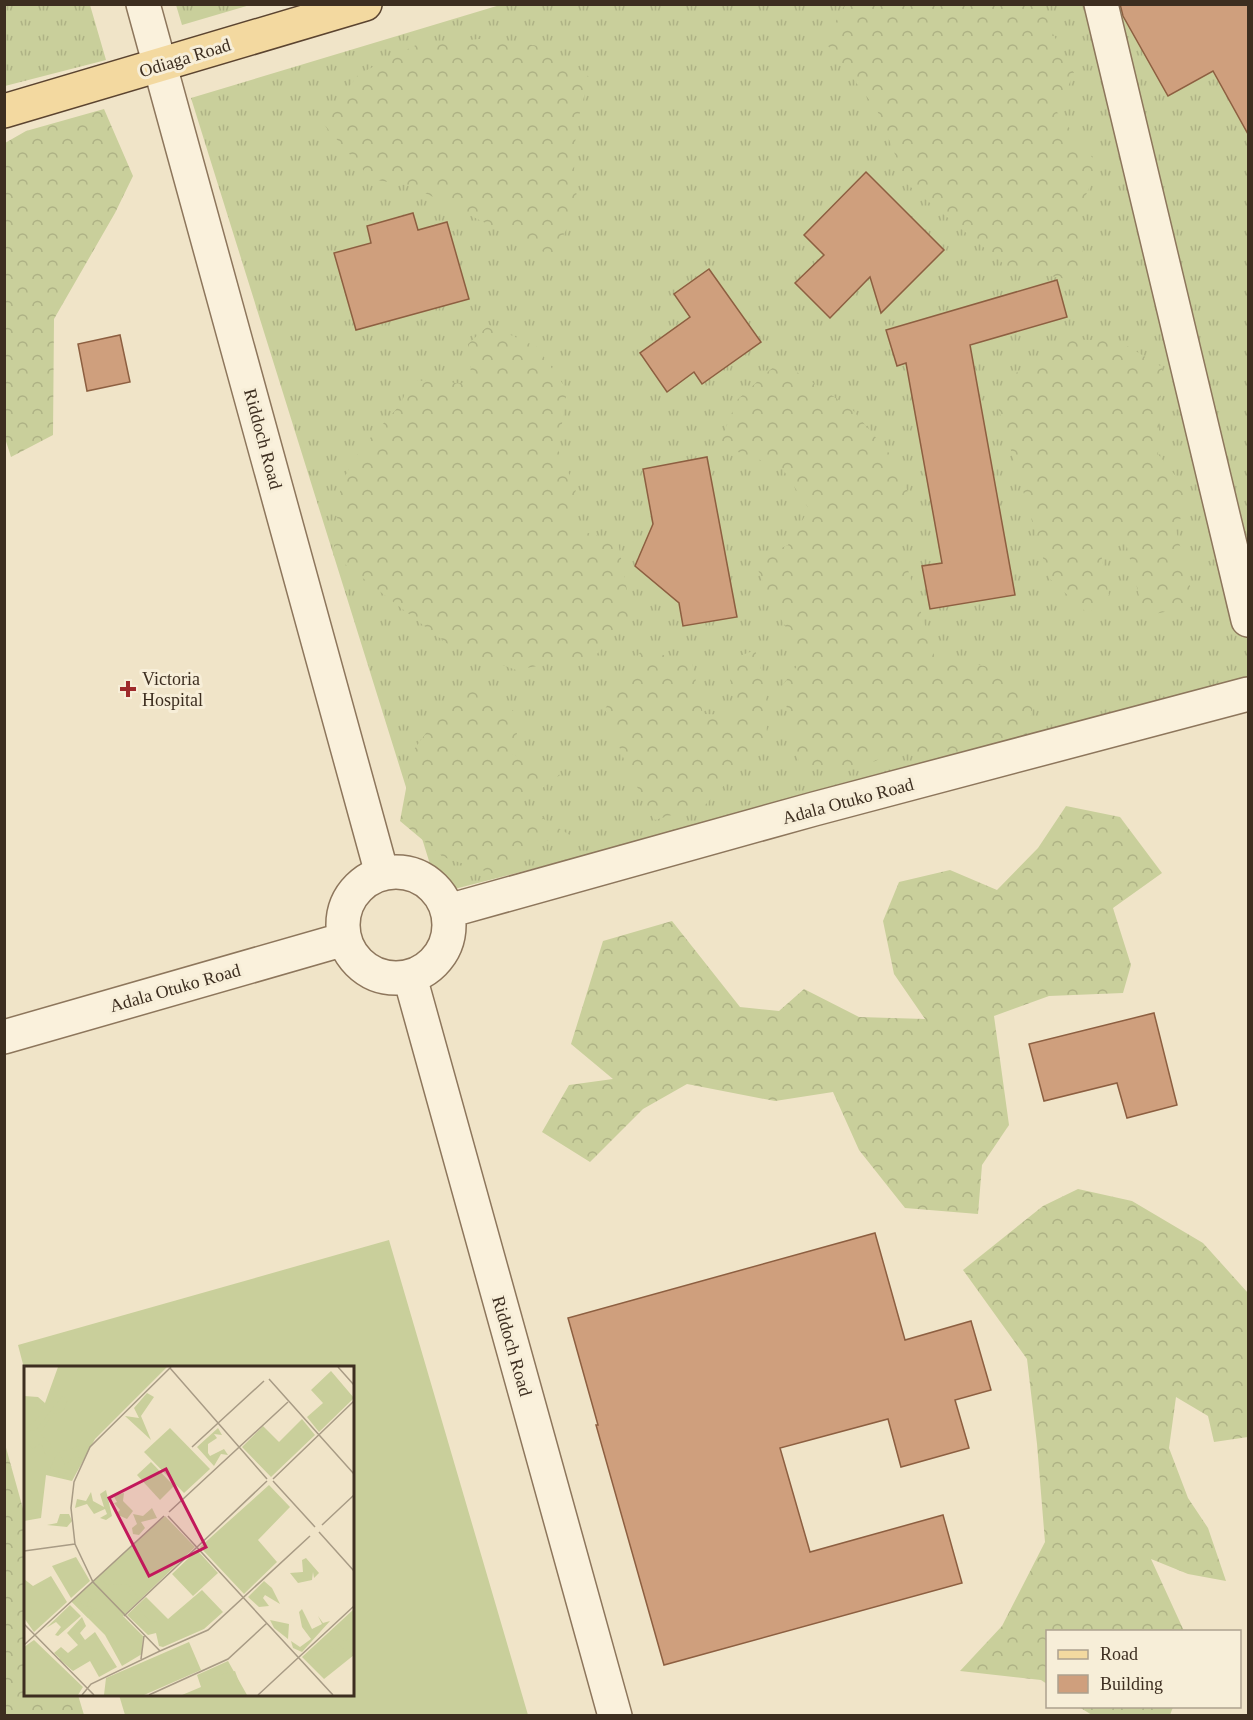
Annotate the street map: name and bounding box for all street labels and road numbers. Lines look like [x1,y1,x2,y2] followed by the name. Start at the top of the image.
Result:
[137,35,233,81] street label: Odiaga Road
[240,386,286,492] street label: Riddoch Road
[780,774,916,828] street label: Adala Otuko Road
[107,960,243,1016] street label: Adala Otuko Road
[488,1293,536,1399] street label: Riddoch Road

